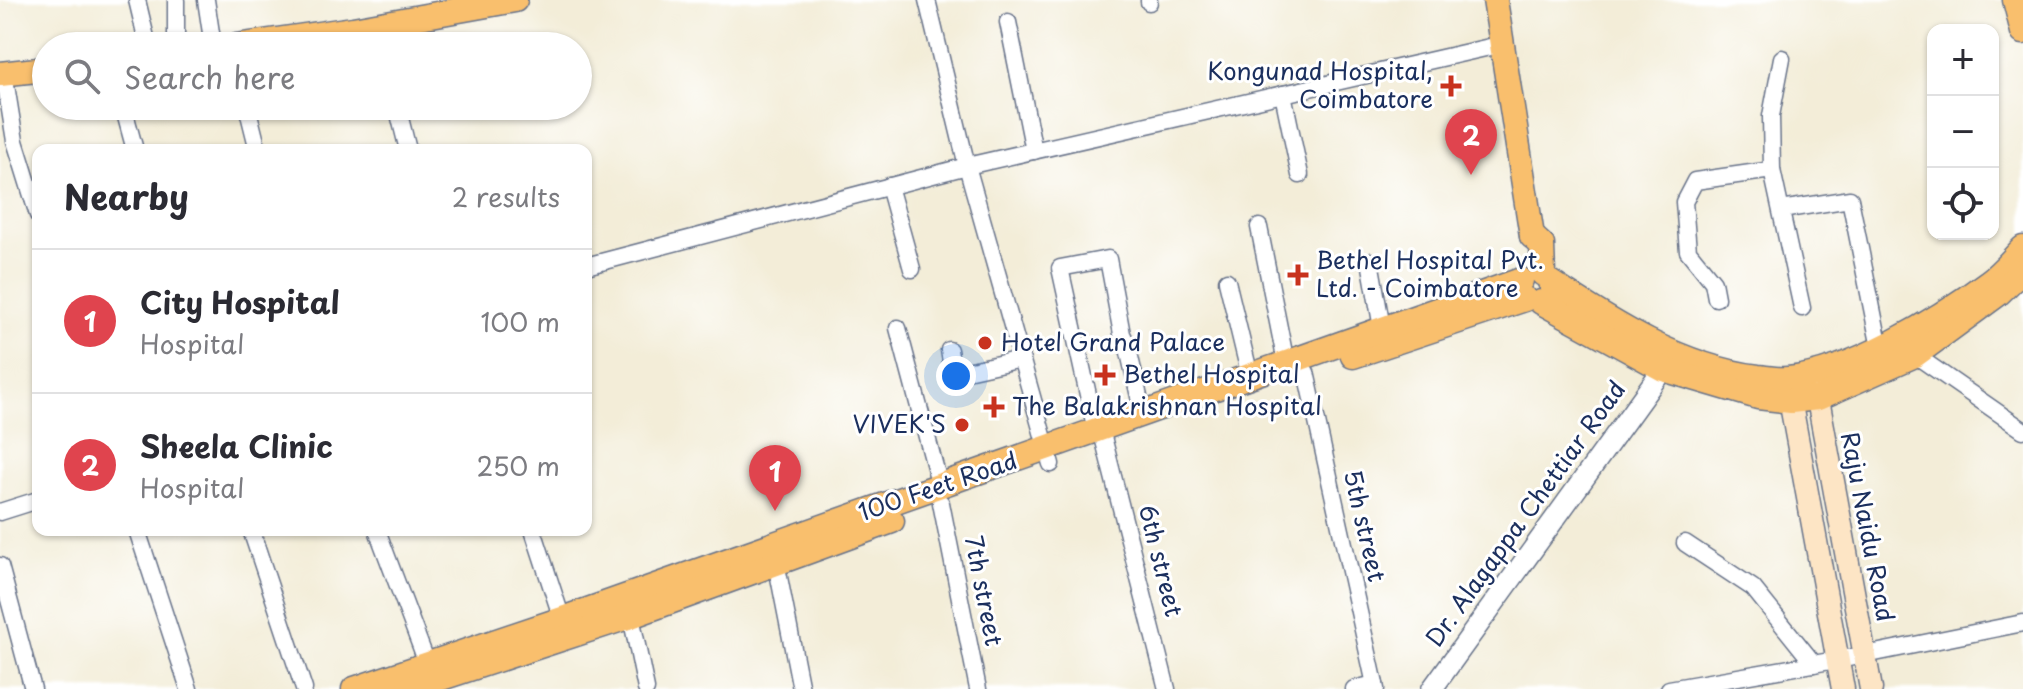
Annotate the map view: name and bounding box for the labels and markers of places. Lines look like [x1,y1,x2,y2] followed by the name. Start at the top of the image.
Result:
[1207,52,1433,116] place label: Kongunad Hospital, Coimbatore
[1440,75,1462,97] marker: Kongunad Hospital, Coimbatore
[1445,109,1497,175] pin: 2
[1316,241,1544,305] place label: Bethel Hospital Pvt. Ltd. - Coimbatore
[1287,264,1309,286] marker: Bethel Hospital Pvt. Ltd. - Coimbatore
[1001,323,1225,359] place label: Hotel Grand Palace
[976,334,994,352] marker: Hotel Grand Palace
[1123,355,1300,391] place label: Bethel Hospital
[1094,364,1116,386] marker: Bethel Hospital
[1012,387,1322,423] place label: The Balakrishnan Hospital
[983,396,1005,418] marker: The Balakrishnan Hospital
[853,405,946,441] place label: VIVEK'S
[953,416,971,434] marker: VIVEK'S
[749,445,801,511] pin: 1

